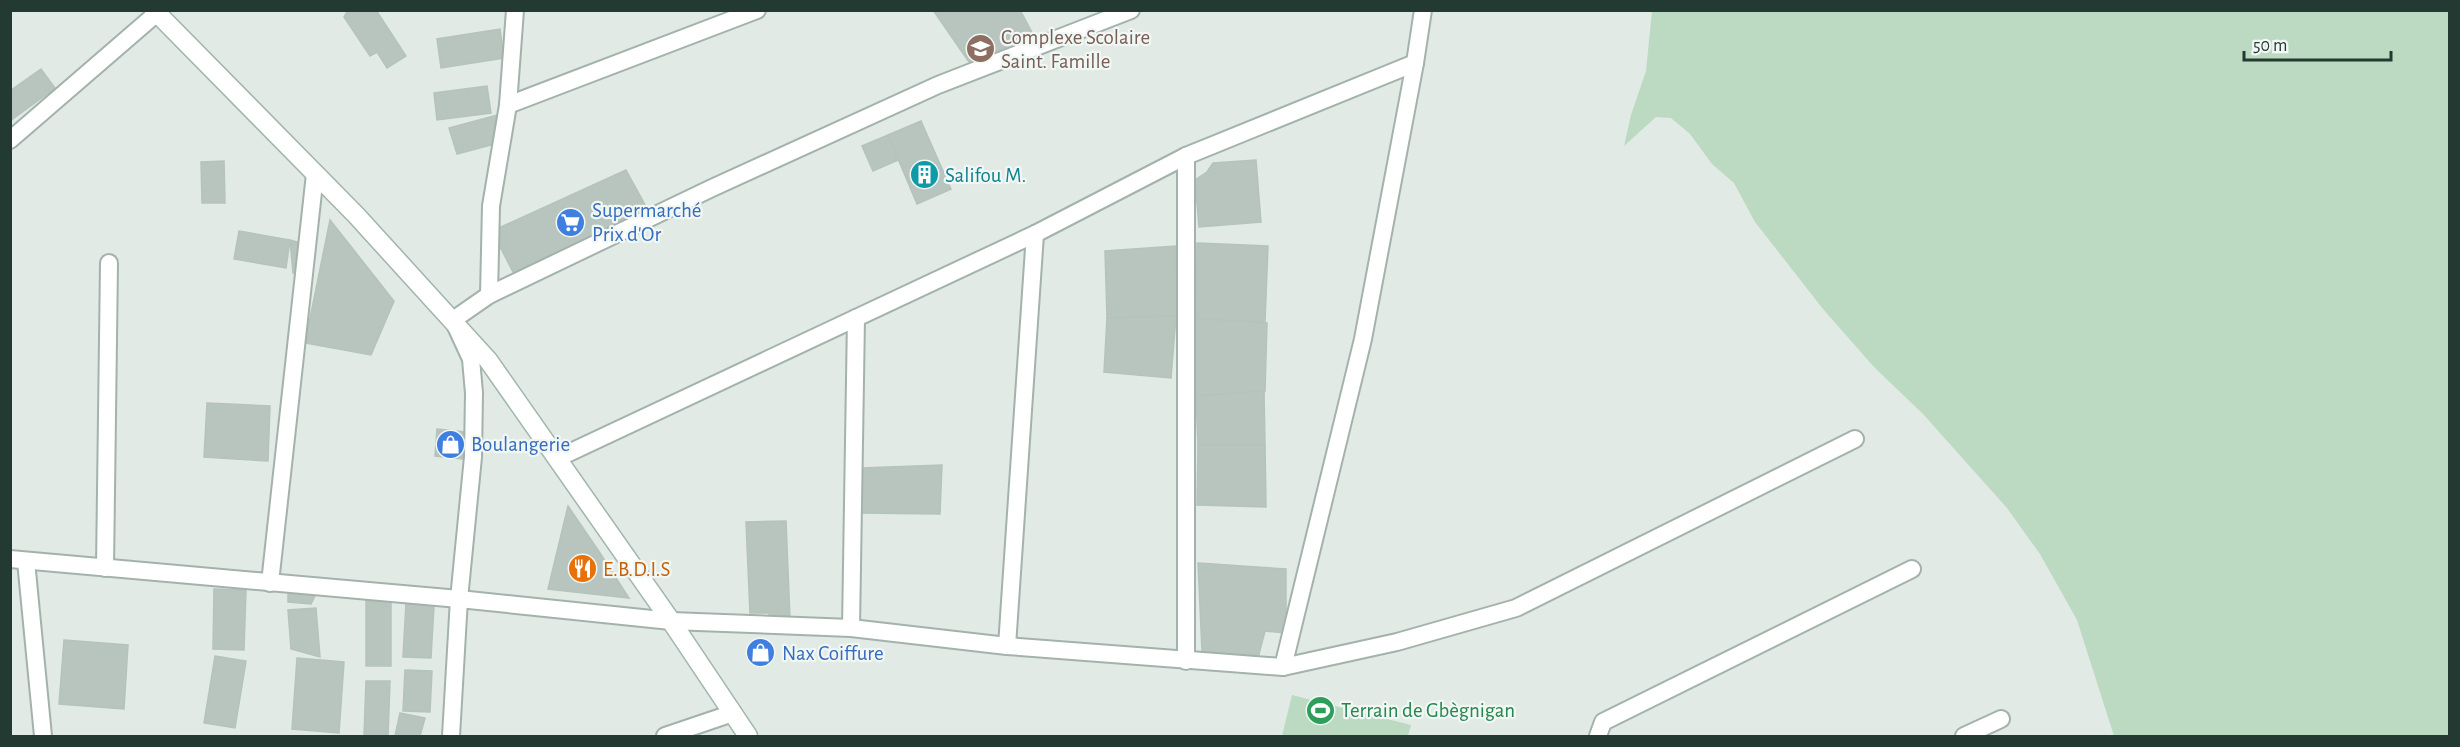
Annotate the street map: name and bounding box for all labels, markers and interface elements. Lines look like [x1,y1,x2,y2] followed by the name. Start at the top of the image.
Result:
[2244,24,2391,62] scale bar
[1001,27,1150,72] place label: Complexe Scolaire Saint. Famille
[964,33,996,65] school or university icon: Complexe Scolaire Saint. Famille
[2253,37,2287,55] text: 50 m
[908,159,940,191] building icon: Salifou M.
[945,165,1026,186] place label: Salifou M.
[592,200,702,245] place label: Supermarché Prix d'Or
[555,206,587,238] supermarket icon: Supermarché Prix d'Or
[434,428,466,460] shop icon: Boulangerie
[471,434,570,455] place label: Boulangerie
[566,553,598,585] restaurant icon: E.B.D.I.S
[603,559,670,580] place label: E.B.D.I.S
[745,637,777,669] shop icon: Nax Coiffure
[782,643,884,664] place label: Nax Coiffure
[1304,694,1336,726] sports icon: Terrain de Gbègnigan
[1341,700,1515,721] place label: Terrain de Gbègnigan

